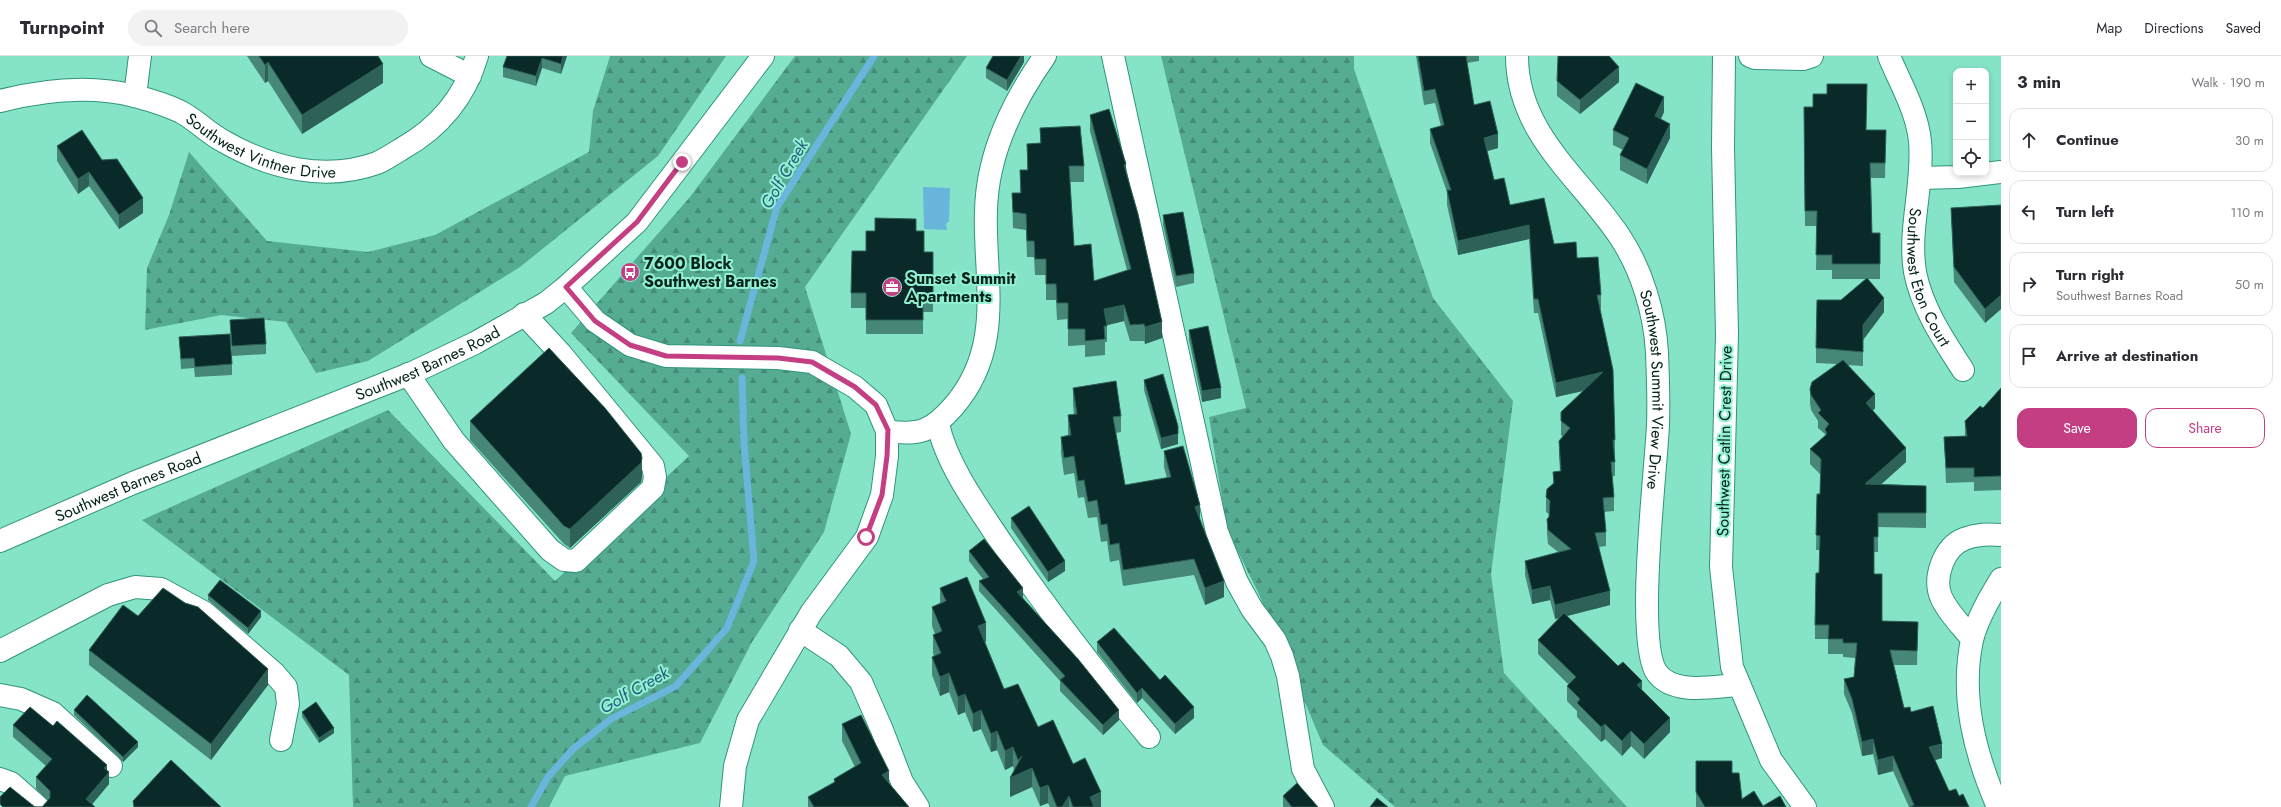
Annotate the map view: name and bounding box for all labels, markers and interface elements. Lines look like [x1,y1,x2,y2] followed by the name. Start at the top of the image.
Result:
[128,10,408,46] search box
[20,14,104,41] text: Turnpoint
[142,17,164,39] icon: search
[174,17,250,39] text: Search here
[2096,18,2122,38] text: Map
[2144,18,2204,38] text: Directions
[2226,18,2261,38] text: Saved
[1953,68,1989,176] map controls
[1953,68,1989,104] button: +
[2017,70,2061,94] text: 3 min
[2192,73,2265,92] text: Walk · 190 m
[1953,104,1989,140] button: −
[181,107,336,184] street label: Southwest Vintner Drive
[2018,129,2040,151] icon: ahead
[2056,129,2119,151] text: Continue
[2235,131,2264,150] text: 30 m
[755,134,814,213] water label: Golf Creek
[1953,140,1989,176] button: locate
[673,153,691,171] route end
[2018,201,2040,223] icon: left
[2056,201,2114,223] text: Turn left
[2230,203,2264,222] text: 110 m
[1901,206,1956,351] street label: Southwest Eton Court
[644,252,777,293] place label: 7600 Block Southwest Barnes
[619,261,641,283] bus stop icon: 7600 Block Southwest Barnes
[2056,264,2124,286] text: Turn right
[905,267,1017,308] place label: Sunset Summit Apartments
[2018,273,2040,295] icon: right
[2235,275,2264,294] text: 50 m
[881,276,903,298] office icon: Sunset Summit Apartments
[2056,286,2183,305] text: Southwest Barnes Road
[1634,287,1669,490] street label: Southwest Summit View Drive
[352,320,504,406] street label: Southwest Barnes Road
[1711,345,1738,537] street label: Southwest Catlin Crest Drive
[2018,345,2040,367] icon: arrive
[2056,345,2198,367] text: Arrive at destination
[2017,408,2137,448] button: Save
[2145,408,2265,448] button: Share
[51,446,205,528] street label: Southwest Barnes Road
[857,528,875,546] route start
[595,660,674,719] water label: Golf Creek

